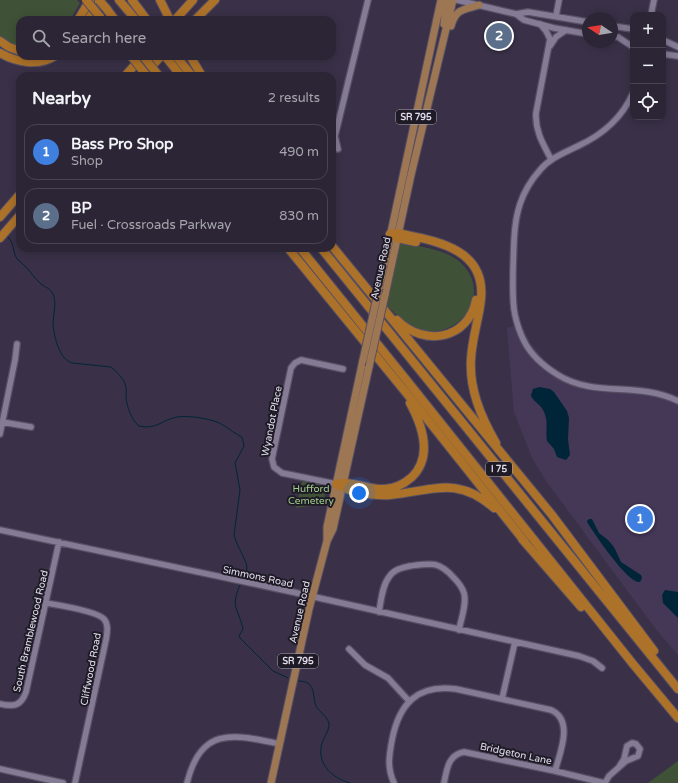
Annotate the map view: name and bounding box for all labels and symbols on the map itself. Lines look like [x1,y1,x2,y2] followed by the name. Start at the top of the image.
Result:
[582,12,618,48] north arrow
[486,21,512,51] pin: 2
[396,110,436,124] road number: SR 795
[369,236,393,301] street label: Avenue Road
[259,385,285,457] street label: Wyandot Place
[486,462,512,476] road number: I 75
[288,483,335,507] park label: Hufford Cemetery
[349,483,369,503] your location
[627,504,653,534] pin: 1
[222,564,294,590] street label: Simmons Road
[11,569,51,693] street label: South Bramblewood Road
[287,580,313,645] street label: Avenue Road
[78,632,104,707] street label: Cliffwood Road
[278,654,318,668] road number: SR 795
[479,741,553,768] street label: Bridgeton Lane

